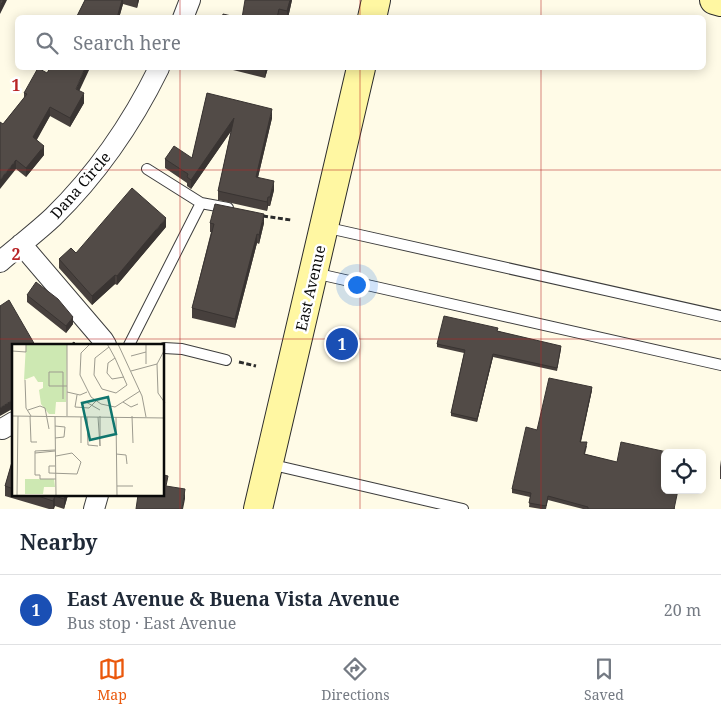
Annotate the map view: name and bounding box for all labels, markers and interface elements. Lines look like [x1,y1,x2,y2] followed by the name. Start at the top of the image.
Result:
[15,15,706,70] search box
[33,29,61,57] icon: search
[73,30,181,56] text: Search here
[11,74,21,96] text: 1
[45,147,115,223] street label: Dana Circle
[11,243,21,265] text: 2
[290,243,330,333] street label: East Avenue
[344,272,370,298] your location
[326,325,358,363] pin: 1
[12,344,165,497] inset map
[661,449,706,494] map controls
[661,449,706,494] button: locate
[20,528,98,556] text: Nearby
[67,586,400,612] text: East Avenue & Buena Vista Avenue
[31,599,41,621] text: 1
[664,599,701,621] text: 20 m
[67,612,236,634] text: Bus stop · East Avenue
[97,655,127,704] tab: Map
[321,655,390,704] tab: Directions
[584,655,624,704] tab: Saved

